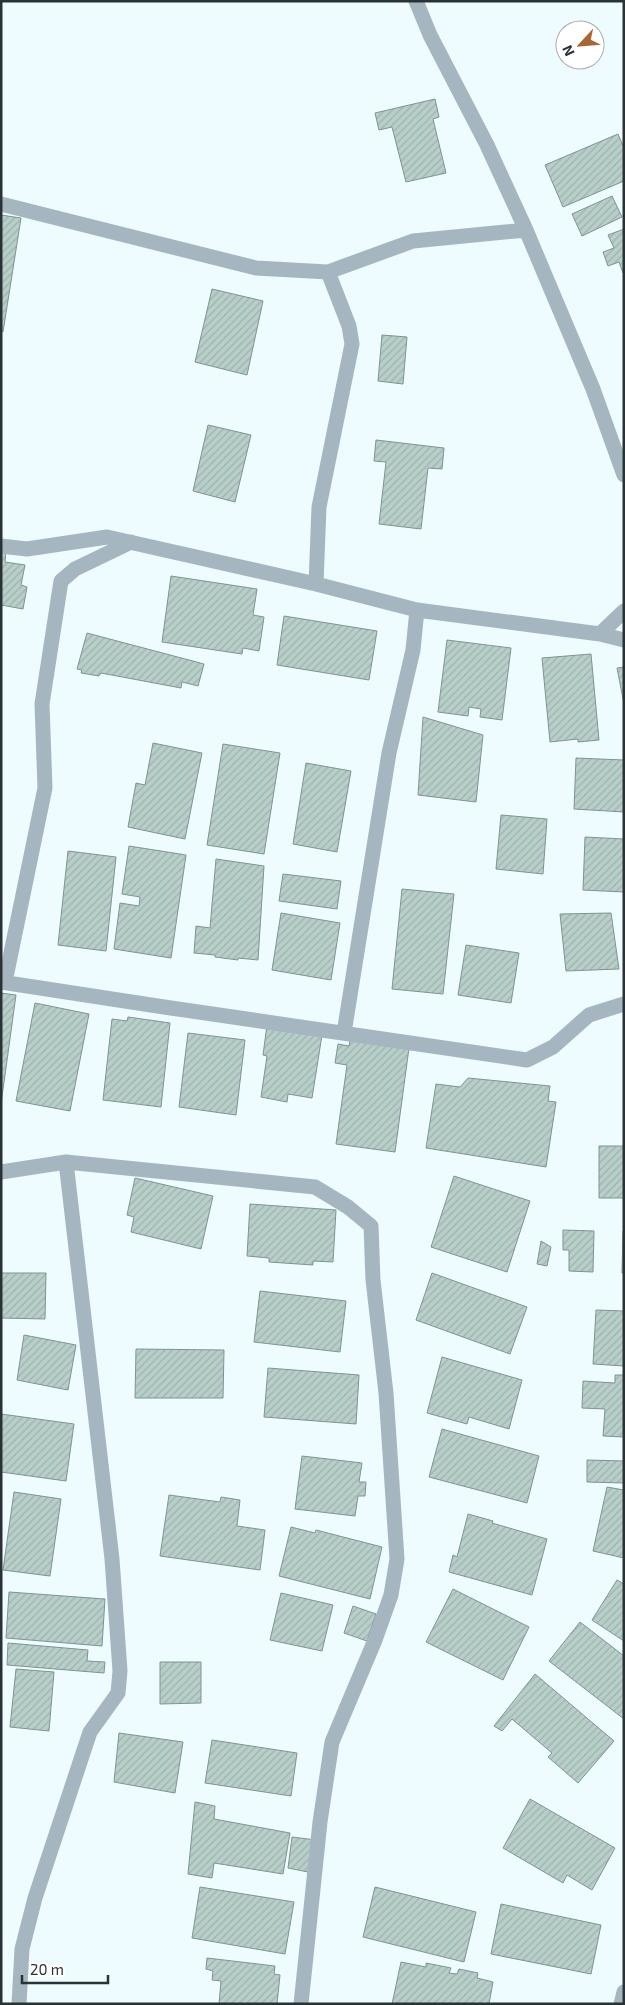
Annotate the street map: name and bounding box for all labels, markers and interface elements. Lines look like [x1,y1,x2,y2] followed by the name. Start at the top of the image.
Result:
[555,20,605,70] north arrow
[558,43,578,59] text: N
[22,1952,109,1984] scale bar
[30,1960,64,1978] text: 20 m

